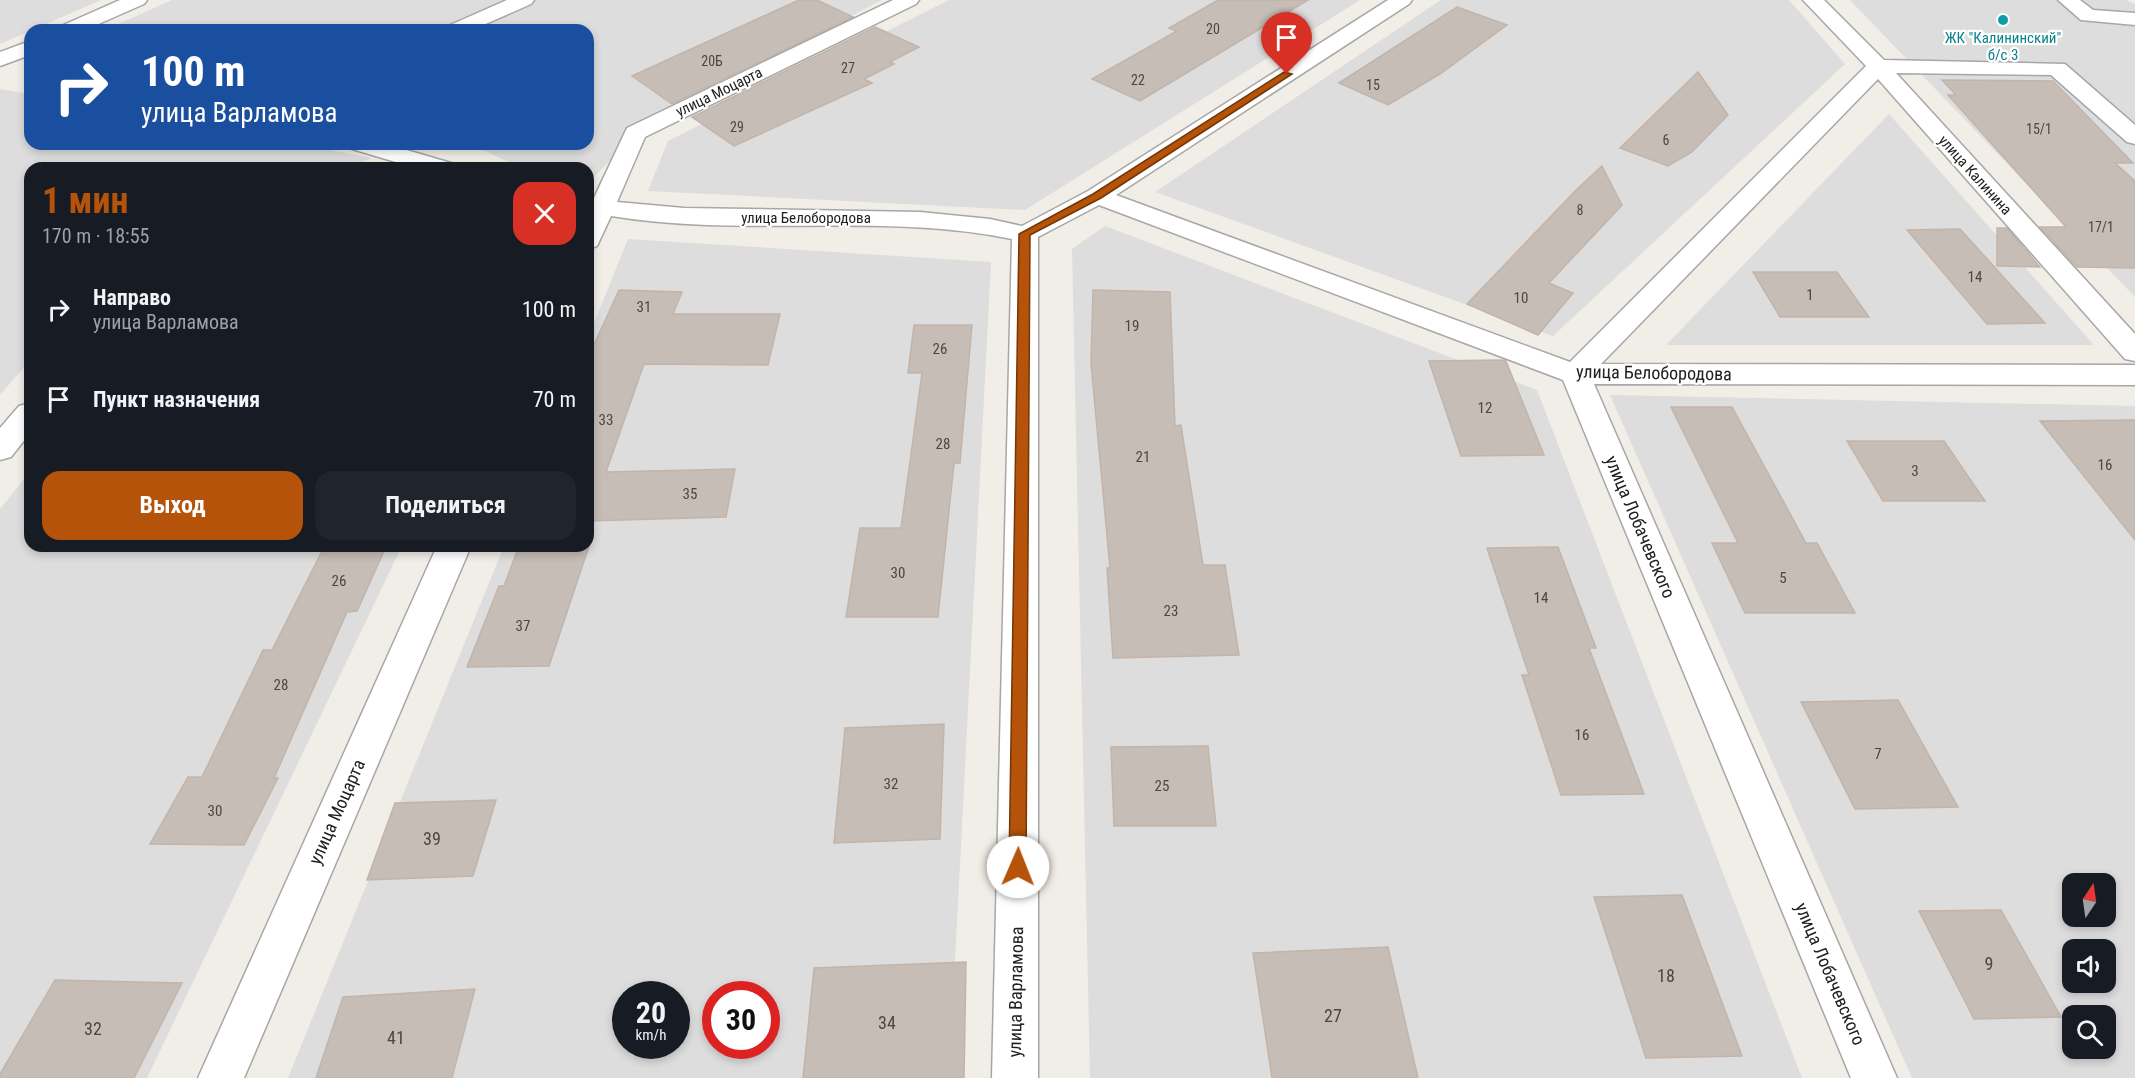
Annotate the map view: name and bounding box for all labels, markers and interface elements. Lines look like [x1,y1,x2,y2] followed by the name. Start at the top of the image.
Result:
[1261,12,1312,74] pin
[1996,13,2010,27] marker: ЖК "Калининский" б/с 3
[1206,21,1220,37] house number: 20
[1270,21,1303,54] icon: arrive
[1945,29,2061,64] place label: ЖК "Калининский" б/с 3
[141,47,246,96] text: 100 m
[42,48,120,126] icon: right
[701,53,723,69] house number: 20Б
[841,60,855,76] house number: 27
[673,63,765,121] street label: улица Моцарта
[1131,72,1145,88] house number: 22
[1366,77,1380,93] house number: 15
[141,97,338,129] text: улица Варламова
[730,119,744,135] house number: 29
[2026,121,2052,137] house number: 15/1
[1663,132,1670,148] house number: 6
[1935,132,2015,218] street label: улица Калинина
[42,180,128,222] text: 1 мин
[513,182,576,245] button: close
[1577,202,1584,218] house number: 8
[741,209,871,227] street label: улица Белобородова
[2088,219,2114,235] house number: 17/1
[42,224,149,248] text: 170 m · 18:55
[1968,268,1982,286] house number: 14
[93,285,171,310] text: Направо
[1806,286,1814,304] house number: 1
[1514,289,1528,307] house number: 10
[42,293,75,326] icon: right
[522,297,576,322] text: 100 m
[637,298,651,316] house number: 31
[93,310,239,334] text: улица Варламова
[1125,317,1139,335] house number: 19
[933,340,947,358] house number: 26
[1576,361,1732,384] street label: улица Белобородова
[42,383,75,416] icon: arrive
[93,387,260,412] text: Пункт назначения
[533,387,576,412] text: 70 m
[1478,399,1492,417] house number: 12
[599,411,613,429] house number: 33
[936,435,950,453] house number: 28
[1136,448,1150,466] house number: 21
[1601,452,1680,601] street label: улица Лобачевского
[2098,456,2112,474] house number: 16
[1911,462,1919,480] house number: 3
[42,471,303,540] button: Выход
[315,471,576,540] button: Поделиться
[683,485,697,503] house number: 35
[891,564,905,582] house number: 30
[1779,569,1787,587] house number: 5
[332,572,346,590] house number: 26
[1534,589,1548,607] house number: 14
[1164,602,1178,620] house number: 23
[516,617,530,635] house number: 37
[274,676,288,694] house number: 28
[1575,726,1589,744] house number: 16
[1874,745,1882,763] house number: 7
[304,756,369,868] street label: улица Моцарта
[884,775,898,793] house number: 32
[1155,777,1169,795] house number: 25
[208,802,222,820] house number: 30
[423,828,441,849] house number: 39
[986,835,1050,899] position arrow
[2062,873,2116,927] north arrow
[2062,873,2116,1059] map controls
[1791,899,1870,1048] street label: улица Лобачевского
[1004,926,1027,1058] street label: улица Варламова
[2062,939,2116,993] button: sound
[1985,953,1993,974] house number: 9
[1657,965,1675,986] house number: 18
[702,981,780,1059] speed limit sign: 30
[636,995,666,1030] text: 20
[1324,1005,1342,1026] house number: 27
[2062,1005,2116,1059] button: search
[878,1012,896,1033] house number: 34
[84,1018,102,1039] house number: 32
[636,1026,666,1044] text: km/h
[387,1027,405,1048] house number: 41

